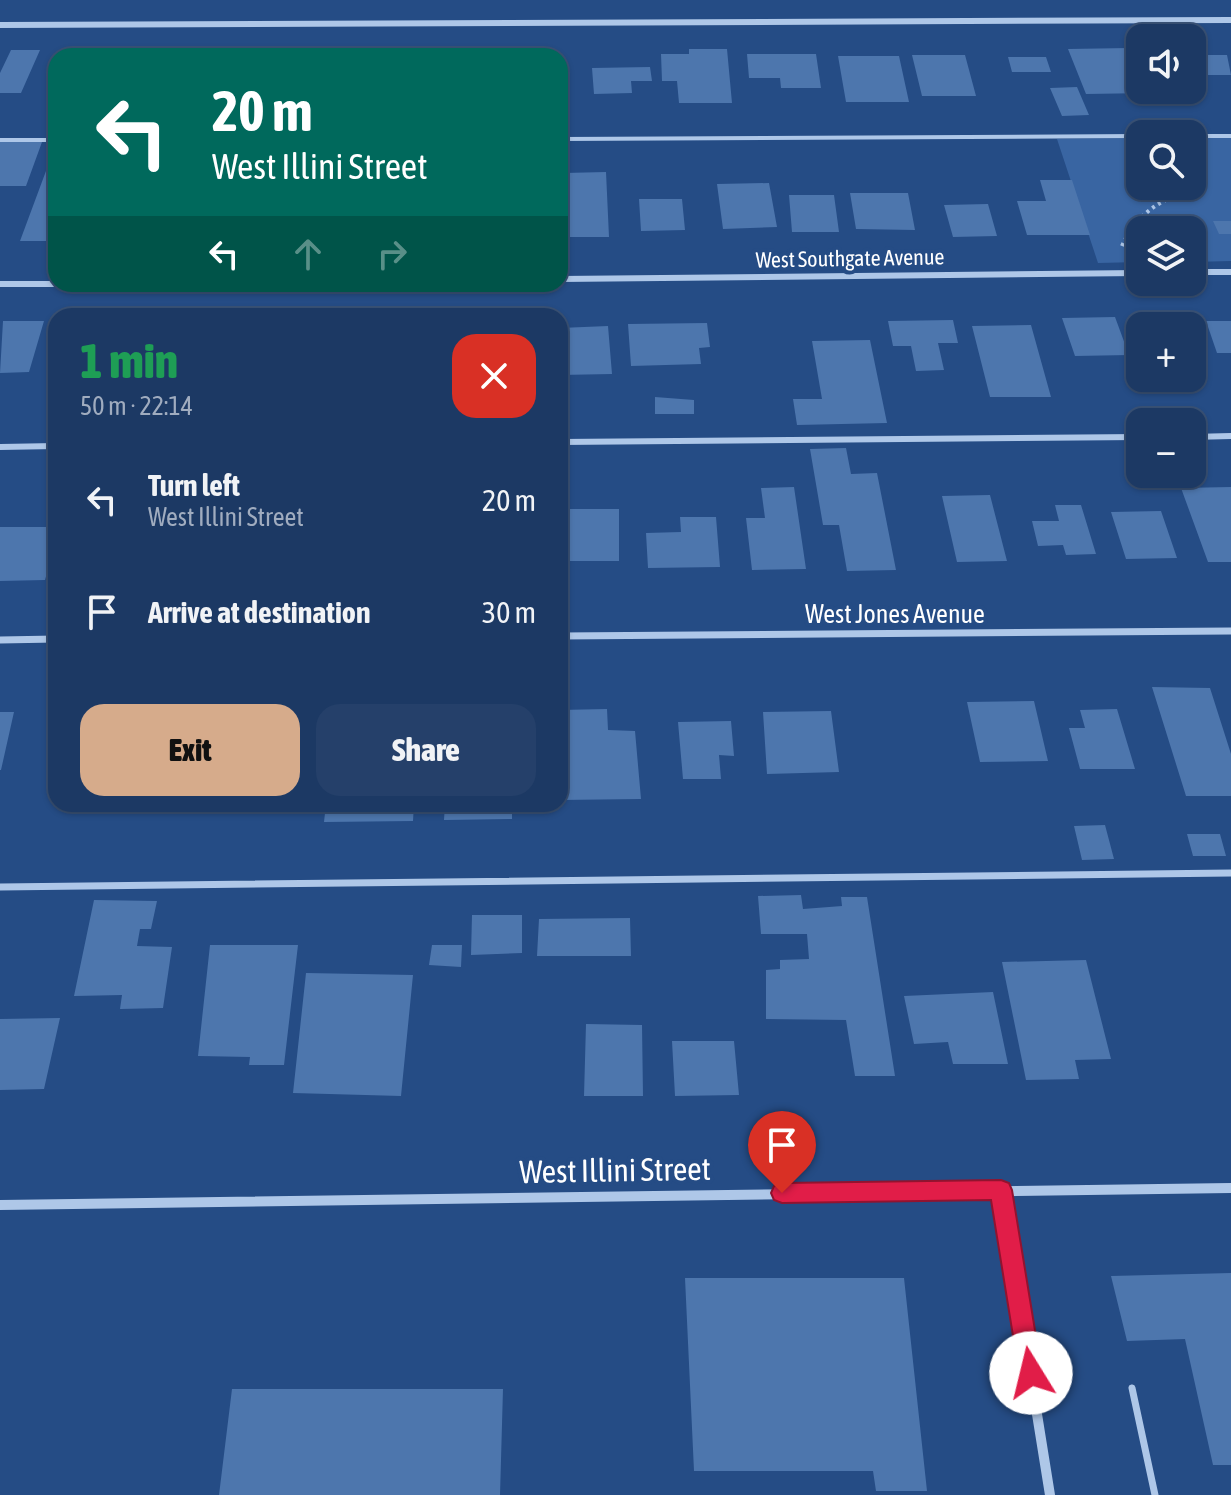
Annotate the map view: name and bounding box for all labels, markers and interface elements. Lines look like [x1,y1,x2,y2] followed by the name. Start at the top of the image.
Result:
[1126,24,1206,488] map controls
[1126,24,1206,104] button: sound
[212,79,313,143] text: 20 m
[80,80,184,184] icon: left
[1126,120,1206,200] button: search
[212,145,428,187] text: West Illini Street
[1126,216,1206,296] button: layers
[202,232,246,276] icon: left
[286,232,330,276] icon: ahead
[370,232,414,276] icon: right
[755,243,945,273] street label: West Southgate Avenue
[1126,312,1206,392] button: +
[80,333,178,388] text: 1 min
[452,334,536,418] button: close
[80,391,193,421] text: 50 m · 22:14
[1126,408,1206,488] button: −
[148,468,240,502] text: Turn left
[80,478,124,522] icon: left
[482,483,536,517] text: 20 m
[148,502,304,532] text: West Illini Street
[80,590,124,634] icon: arrive
[148,595,370,629] text: Arrive at destination
[482,595,536,629] text: 30 m
[805,599,985,629] street label: West Jones Avenue
[80,704,300,796] button: Exit
[316,704,536,796] button: Share
[748,1111,816,1193] pin
[760,1123,804,1167] icon: arrive
[519,1150,711,1190] street label: West Illini Street
[989,1331,1073,1415] position arrow

